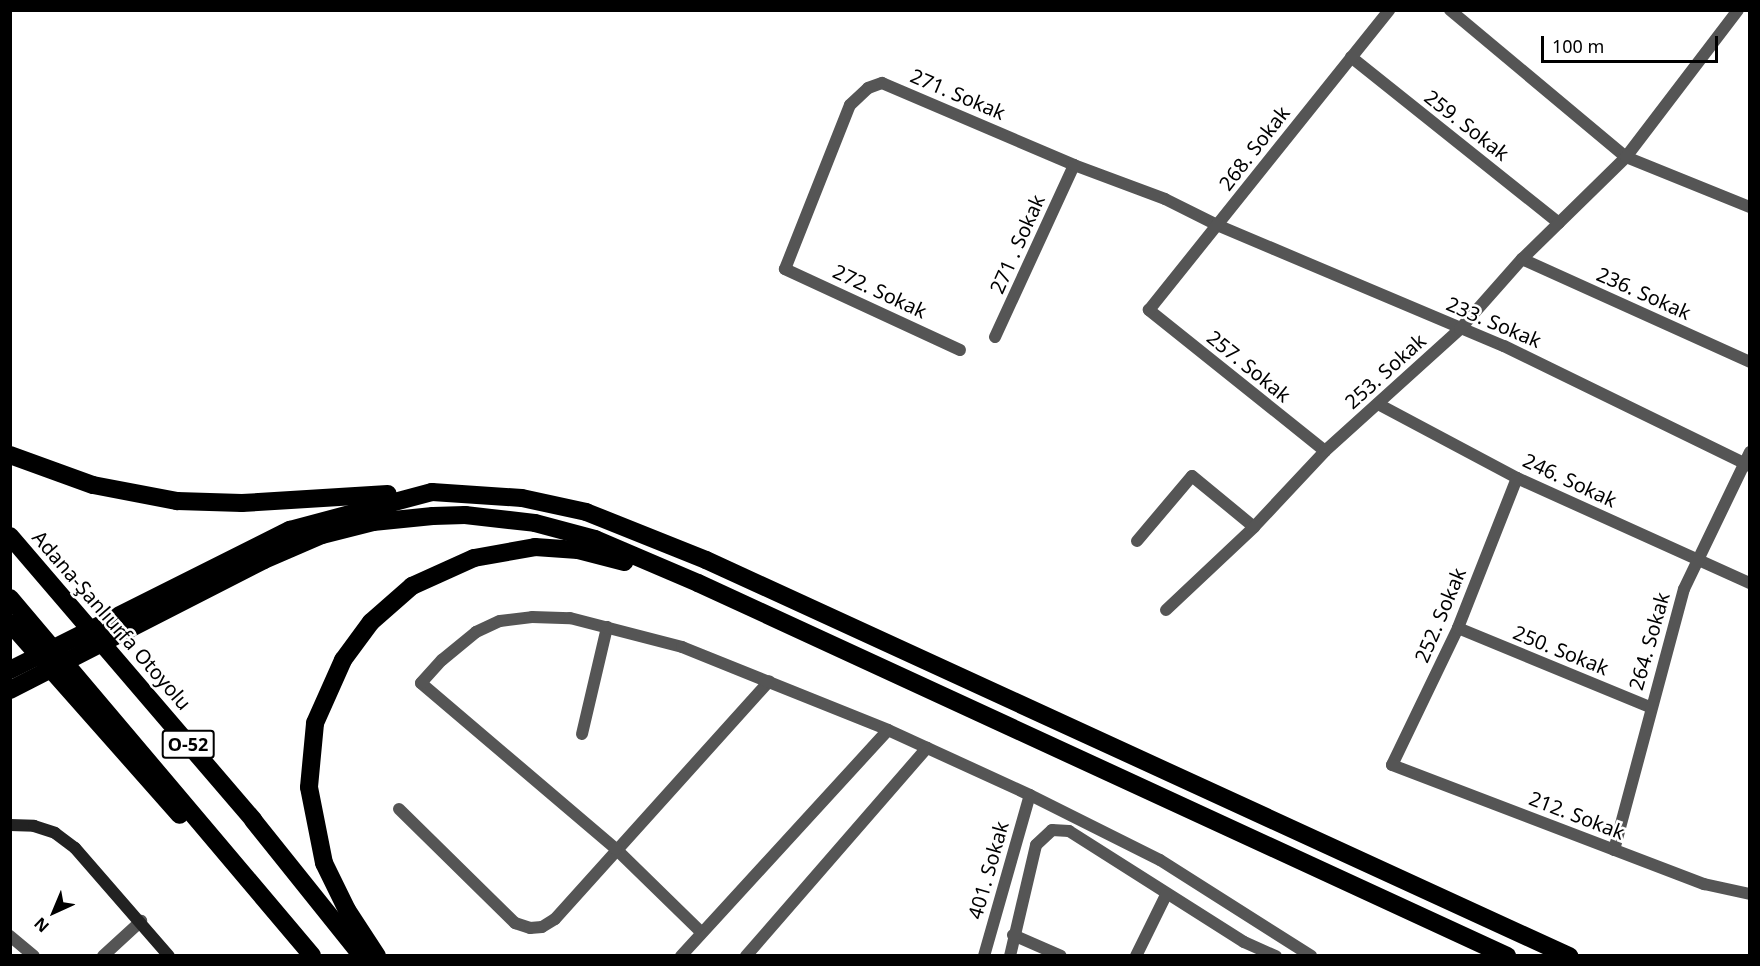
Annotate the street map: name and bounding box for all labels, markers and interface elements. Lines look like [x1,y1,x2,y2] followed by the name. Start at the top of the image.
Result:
[1544,24,1721,62] scale bar
[1552,34,1604,58] text: 100 m
[907,63,1009,125] street label: 271. Sokak
[1420,85,1514,165] street label: 259. Sokak
[1214,101,1294,195] street label: 268. Sokak
[985,191,1049,297] street label: 271 . Sokak
[829,259,931,323] street label: 272. Sokak
[1593,262,1695,324] street label: 236. Sokak
[1443,291,1545,353] street label: 233. Sokak
[1202,325,1296,407] street label: 257. Sokak
[1340,328,1430,414] street label: 253. Sokak
[1519,448,1621,512] street label: 246. Sokak
[28,526,196,714] street label: Adana-Şanlıurfa Otoyolu
[1409,564,1471,666] street label: 252. Sokak
[1624,589,1674,693] street label: 264. Sokak
[1510,620,1612,680] street label: 250. Sokak
[161,729,215,759] road number: O-52
[1526,786,1628,844] street label: 212. Sokak
[963,818,1013,922] street label: 401. Sokak
[24,882,84,942] north arrow
[29,913,54,937] text: N

